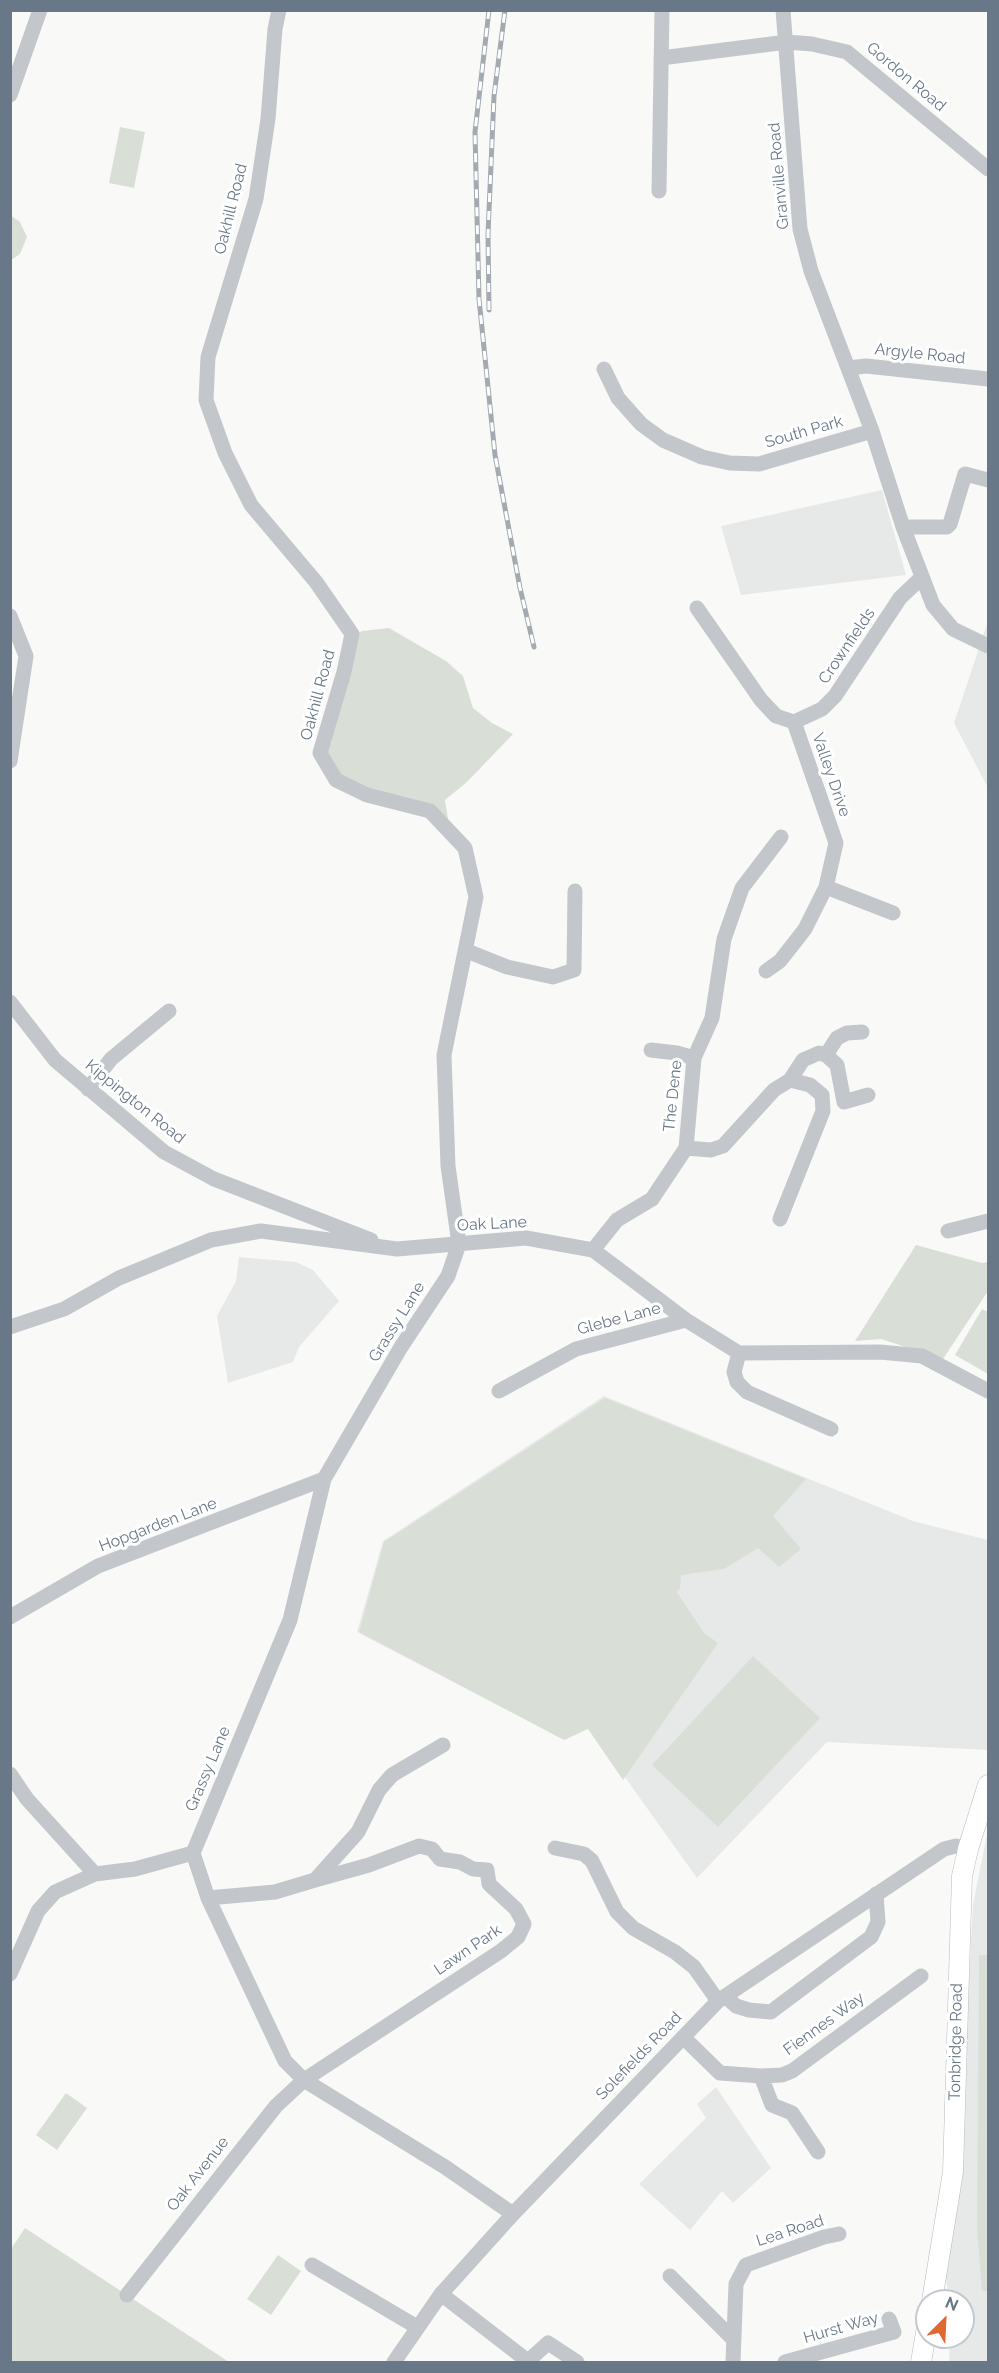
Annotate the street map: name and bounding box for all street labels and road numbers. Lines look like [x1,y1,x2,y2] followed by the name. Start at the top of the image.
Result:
[862,38,950,116] street label: Gordon Road
[765,122,793,230] street label: Granville Road
[210,161,252,257] street label: Oakhill Road
[874,340,966,368] street label: Argyle Road
[763,412,845,452] street label: South Park
[815,604,879,688] street label: Crownfields
[297,648,339,742] street label: Oakhill Road
[808,730,854,820] street label: Valley Drive
[81,1056,189,1148] street label: Kippington Road
[660,1059,686,1133] street label: The Dene
[457,1213,527,1235] street label: Oak Lane
[365,1279,429,1365] street label: Grassy Lane
[575,1299,663,1339] street label: Glebe Lane
[96,1494,220,1556] street label: Hopgarden Lane
[181,1724,235,1814] street label: Grassy Lane
[431,1921,505,1979] street label: Lawn Park
[945,1983,967,2101] street label: Tonbridge Road
[780,1988,868,2060] street label: Fiennes Way
[592,2008,686,2104] street label: Solefields Road
[163,2133,233,2215] street label: Oak Avenue
[754,2211,826,2251] street label: Lea Road
[801,2308,881,2348] street label: Hurst Way

